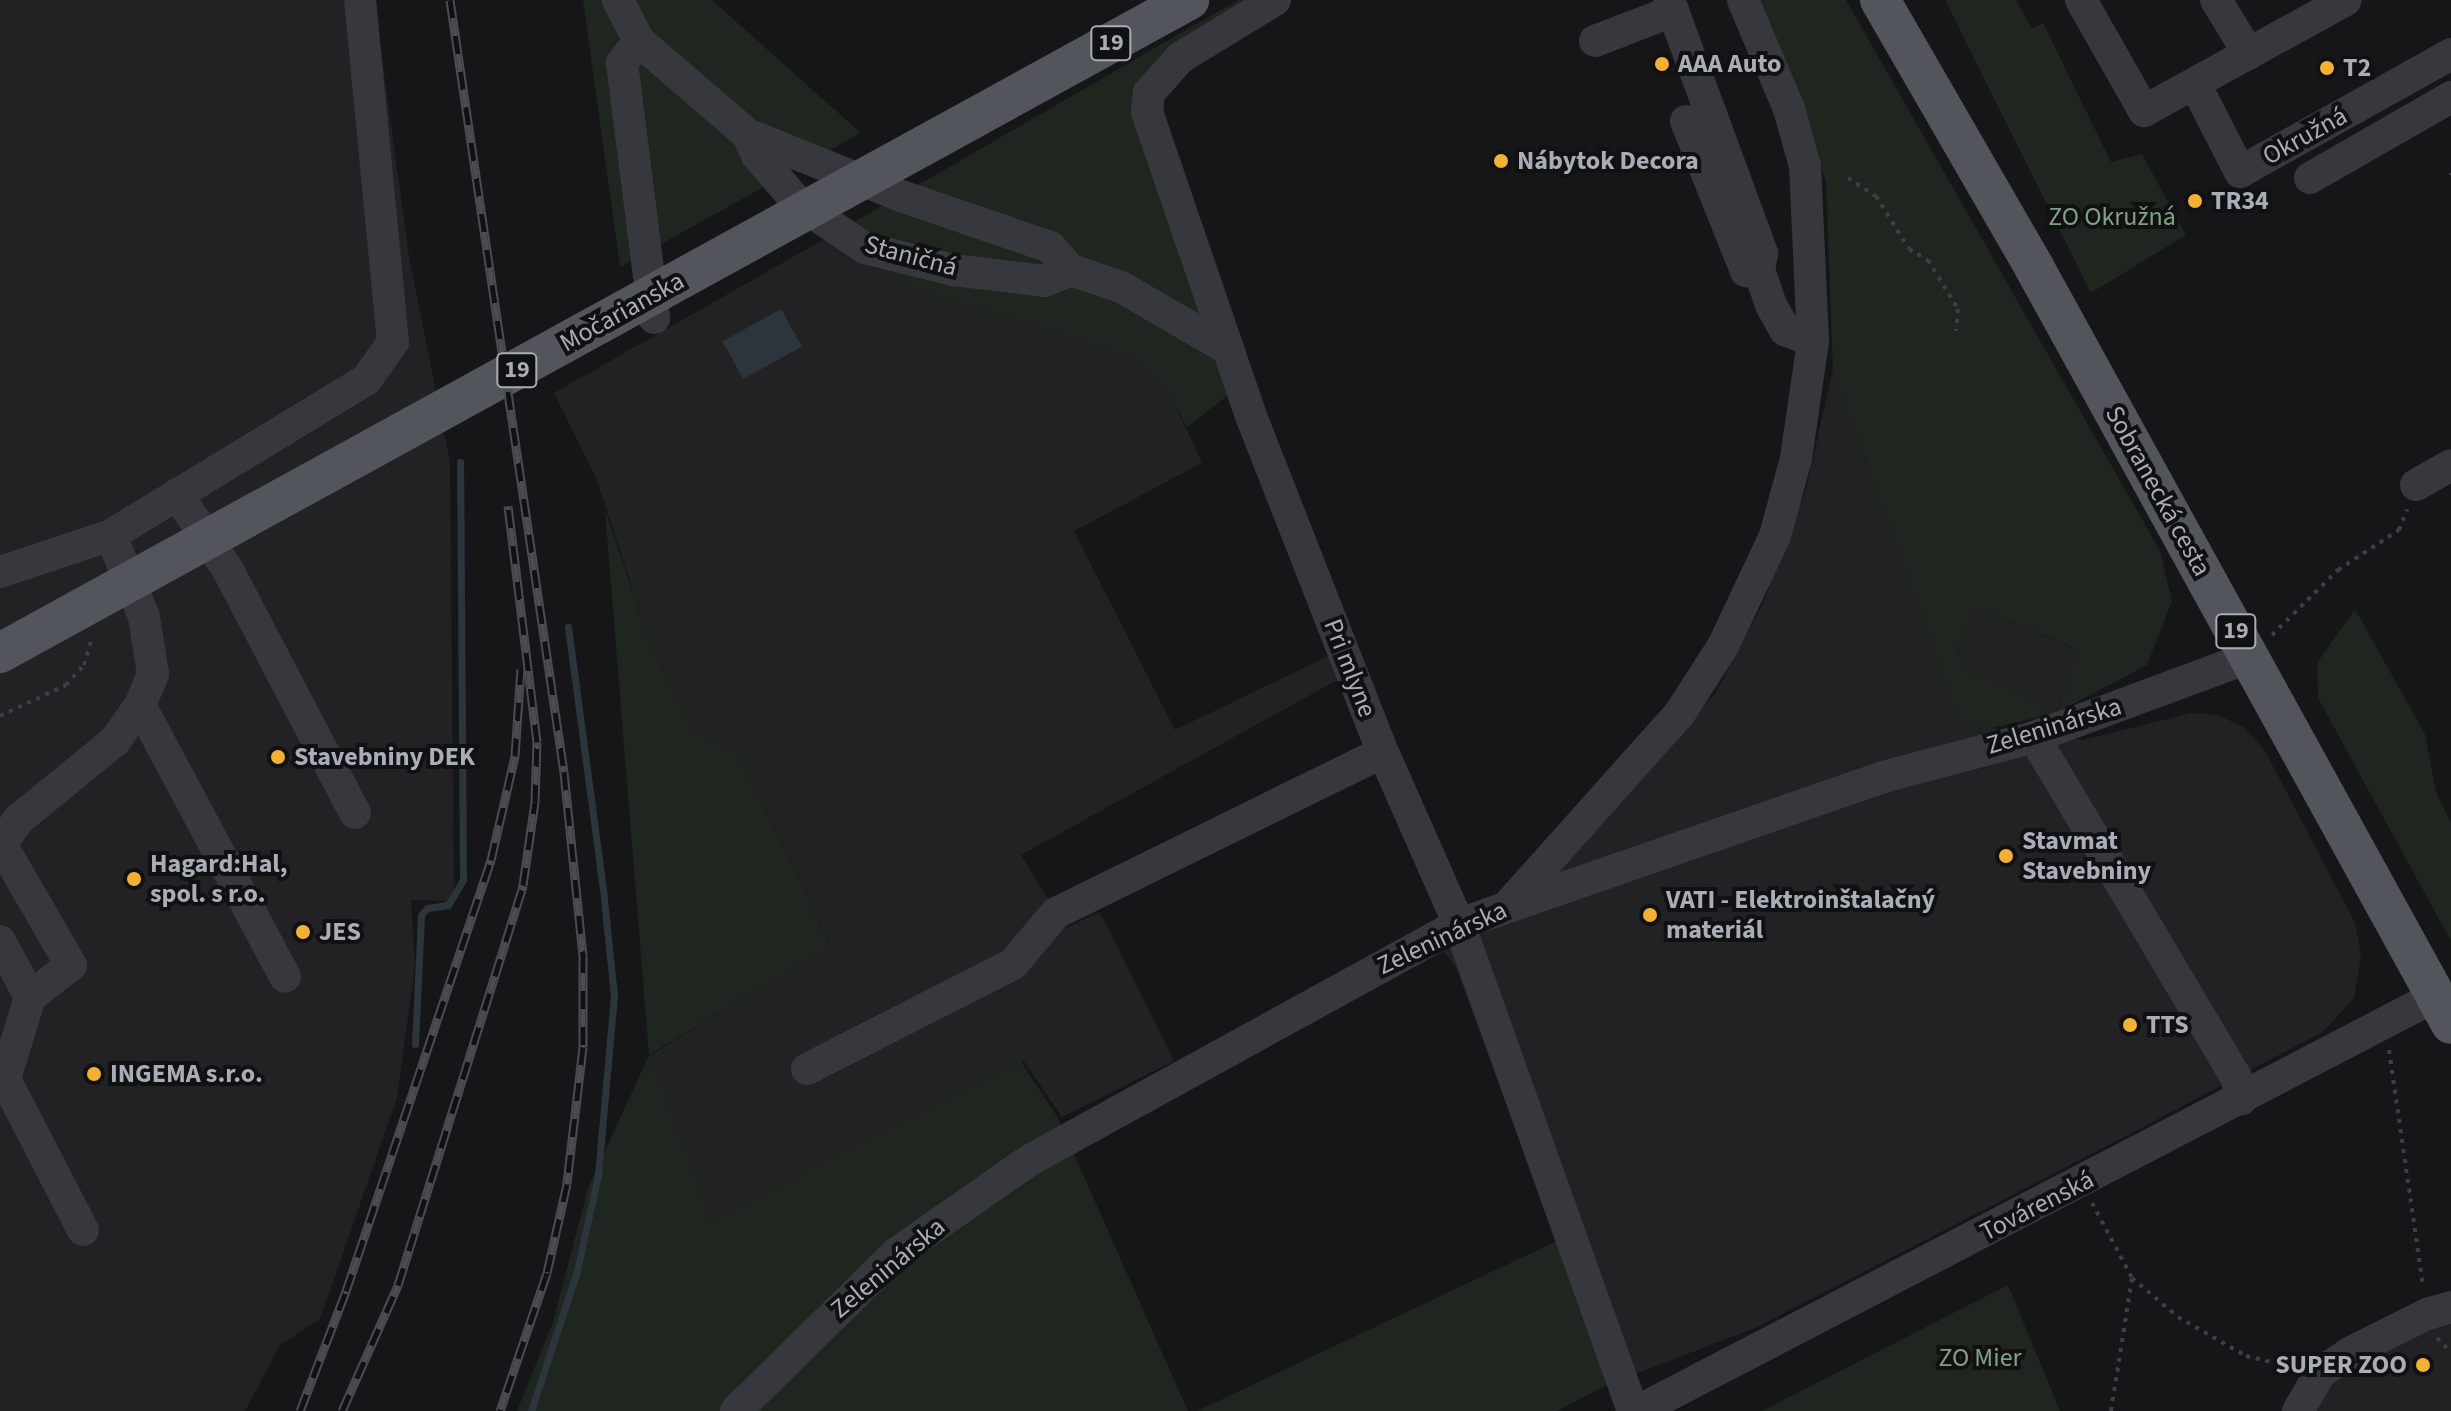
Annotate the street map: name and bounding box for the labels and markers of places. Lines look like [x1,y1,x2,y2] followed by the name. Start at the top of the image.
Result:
[1678,48,1781,80] place label: AAA Auto
[2343,52,2371,84] place label: T2
[1653,55,1671,73] marker: AAA Auto
[2318,59,2336,77] marker: T2
[1517,145,1699,177] place label: Nábytok Decora
[1492,152,1510,170] marker: Nábytok Decora
[2211,185,2269,217] place label: TR34
[2186,192,2204,210] marker: TR34
[294,741,475,773] place label: Stavebniny DEK
[269,748,287,766] marker: Stavebniny DEK
[2022,825,2151,886] place label: Stavmat Stavebniny
[1997,847,2015,865] marker: Stavmat Stavebniny
[150,848,288,910] place label: Hagard:Hal, spol. s r.o.
[125,870,143,888] marker: Hagard:Hal, spol. s r.o.
[1666,884,1935,946] place label: VATI - Elektroinštalačný materiál
[1641,906,1659,924] marker: VATI - Elektroinštalačný materiál
[319,916,361,948] place label: JES
[294,923,312,941] marker: JES
[2146,1009,2189,1041] place label: TTS
[2121,1016,2139,1034] marker: TTS
[110,1058,263,1090] place label: INGEMA s.r.o.
[85,1065,103,1083] marker: INGEMA s.r.o.
[2275,1349,2407,1381] place label: SUPER ZOO
[2414,1356,2432,1374] marker: SUPER ZOO

